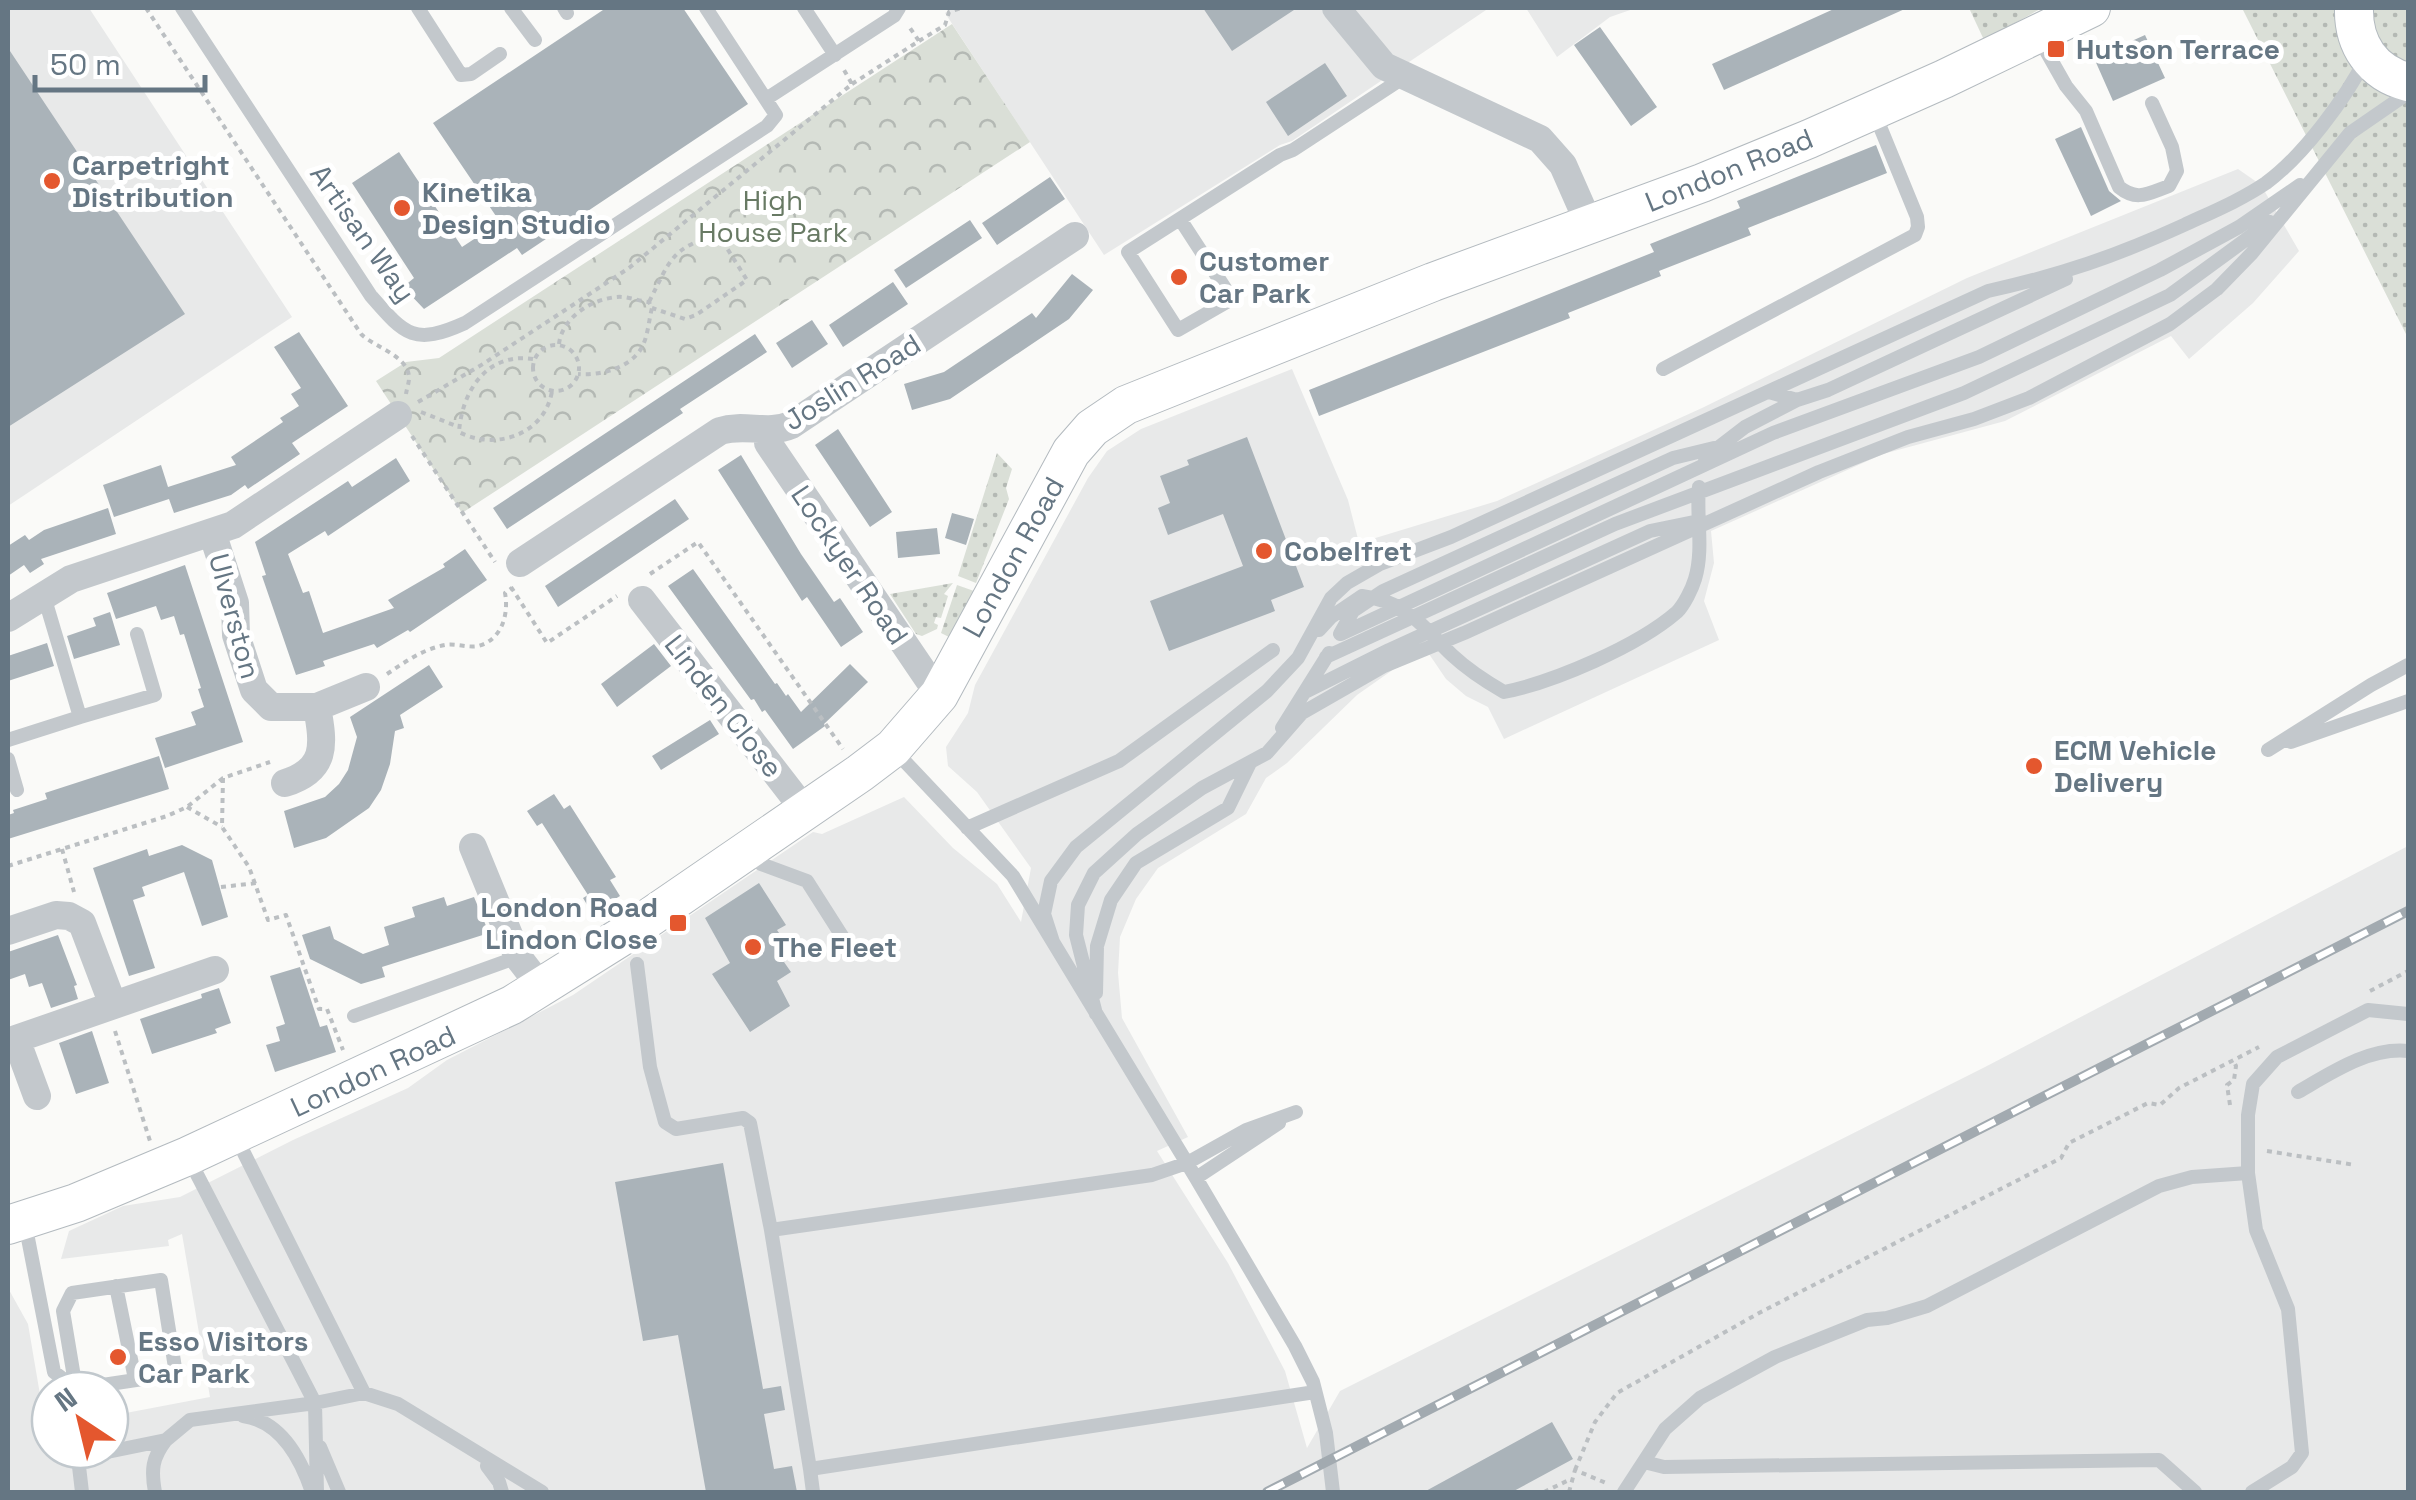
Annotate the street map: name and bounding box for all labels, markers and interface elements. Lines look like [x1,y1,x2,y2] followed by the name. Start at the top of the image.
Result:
[35,30,205,92] scale bar
[2076,31,2280,67] place label: Hutson Terrace
[2045,38,2067,60] marker: Hutson Terrace
[50,45,121,84] text: 50 m
[1640,120,1818,220] street label: London Road
[72,147,234,215] place label: Carpetright Distribution
[302,157,424,309] street label: Artisan Way
[41,170,63,192] marker: Carpetright Distribution
[422,174,611,242] place label: Kinetika Design Studio
[698,182,848,250] park label: High House Park
[391,197,413,219] marker: Kinetika Design Studio
[1199,243,1329,311] place label: Customer Car Park
[1168,266,1190,288] marker: Customer Car Park
[777,326,927,438] street label: Joslin Road
[954,470,1072,644] street label: London Road
[783,478,917,652] street label: Lockyer Road
[1284,533,1412,569] place label: Cobelfret
[1253,540,1275,562] marker: Cobelfret
[201,549,269,683] street label: Ulverston
[657,627,791,785] street label: Linden Close
[2054,732,2216,800] place label: ECM Vehicle Delivery
[2023,755,2045,777] marker: ECM Vehicle Delivery
[480,889,658,957] place label: London Road Lindon Close
[667,912,689,934] marker: London Road Lindon Close
[773,929,897,965] place label: The Fleet
[742,936,764,958] marker: The Fleet
[285,1017,461,1125] street label: London Road
[138,1323,308,1391] place label: Esso Visitors Car Park
[107,1346,129,1368] marker: Esso Visitors Car Park
[30,1370,130,1470] north arrow
[48,1379,84,1420] text: N

